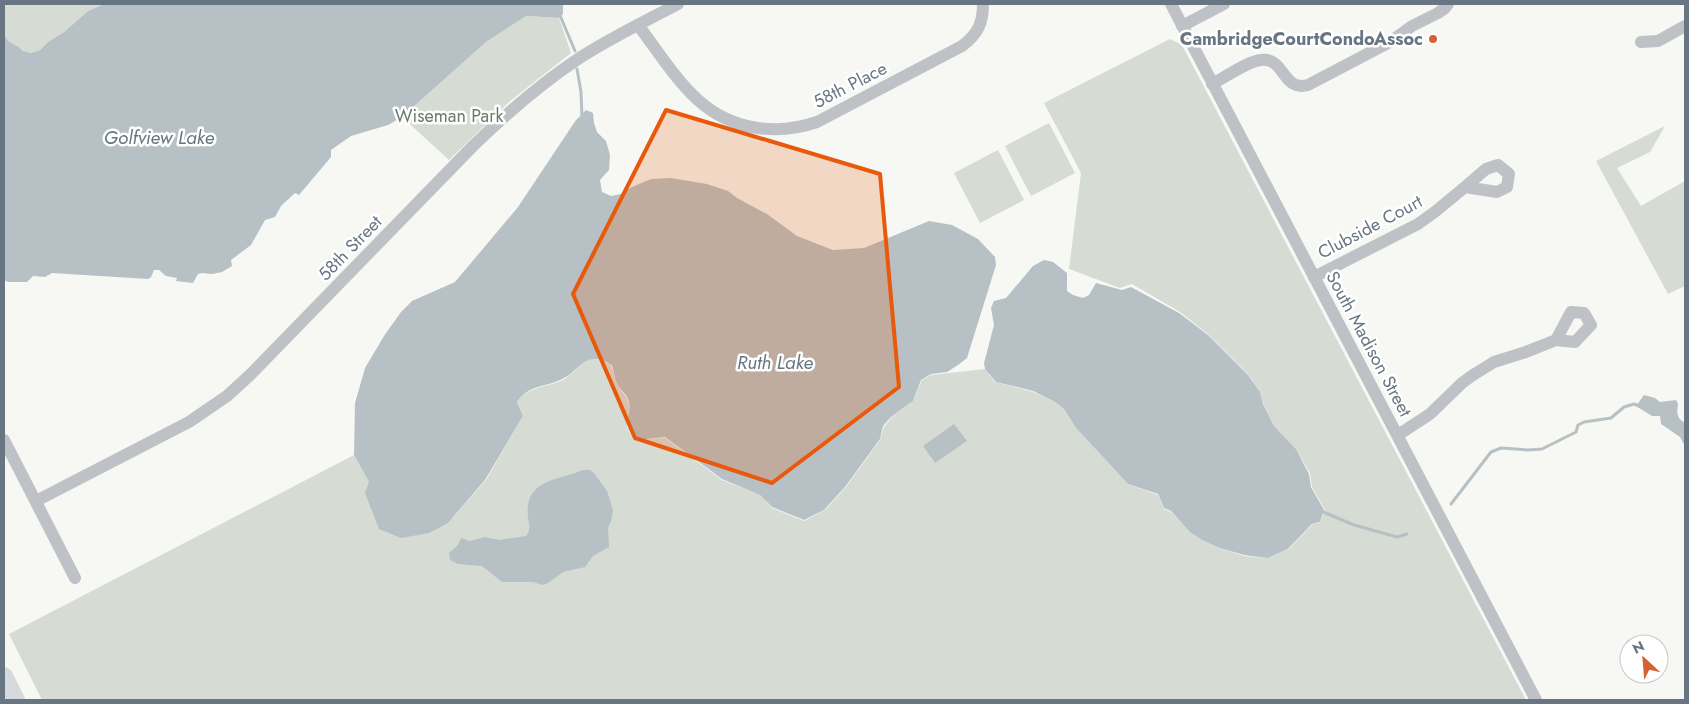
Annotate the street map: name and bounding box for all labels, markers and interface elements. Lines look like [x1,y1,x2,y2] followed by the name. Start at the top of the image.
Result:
[1180,26,1423,52] place label: CambridgeCourtCondoAssoc
[1427,33,1439,45] marker: CambridgeCourtCondoAssoc
[809,55,891,115] street label: 58th Place
[395,103,503,129] park label: Wiseman Park
[104,124,215,151] water label: Golfview Lake
[1313,188,1428,266] street label: Clubside Court
[312,209,388,287] street label: 58th Street
[1320,267,1419,422] street label: South Madison Street
[737,349,813,376] water label: Ruth Lake
[1619,634,1669,684] north arrow
[1629,636,1648,659] text: N

